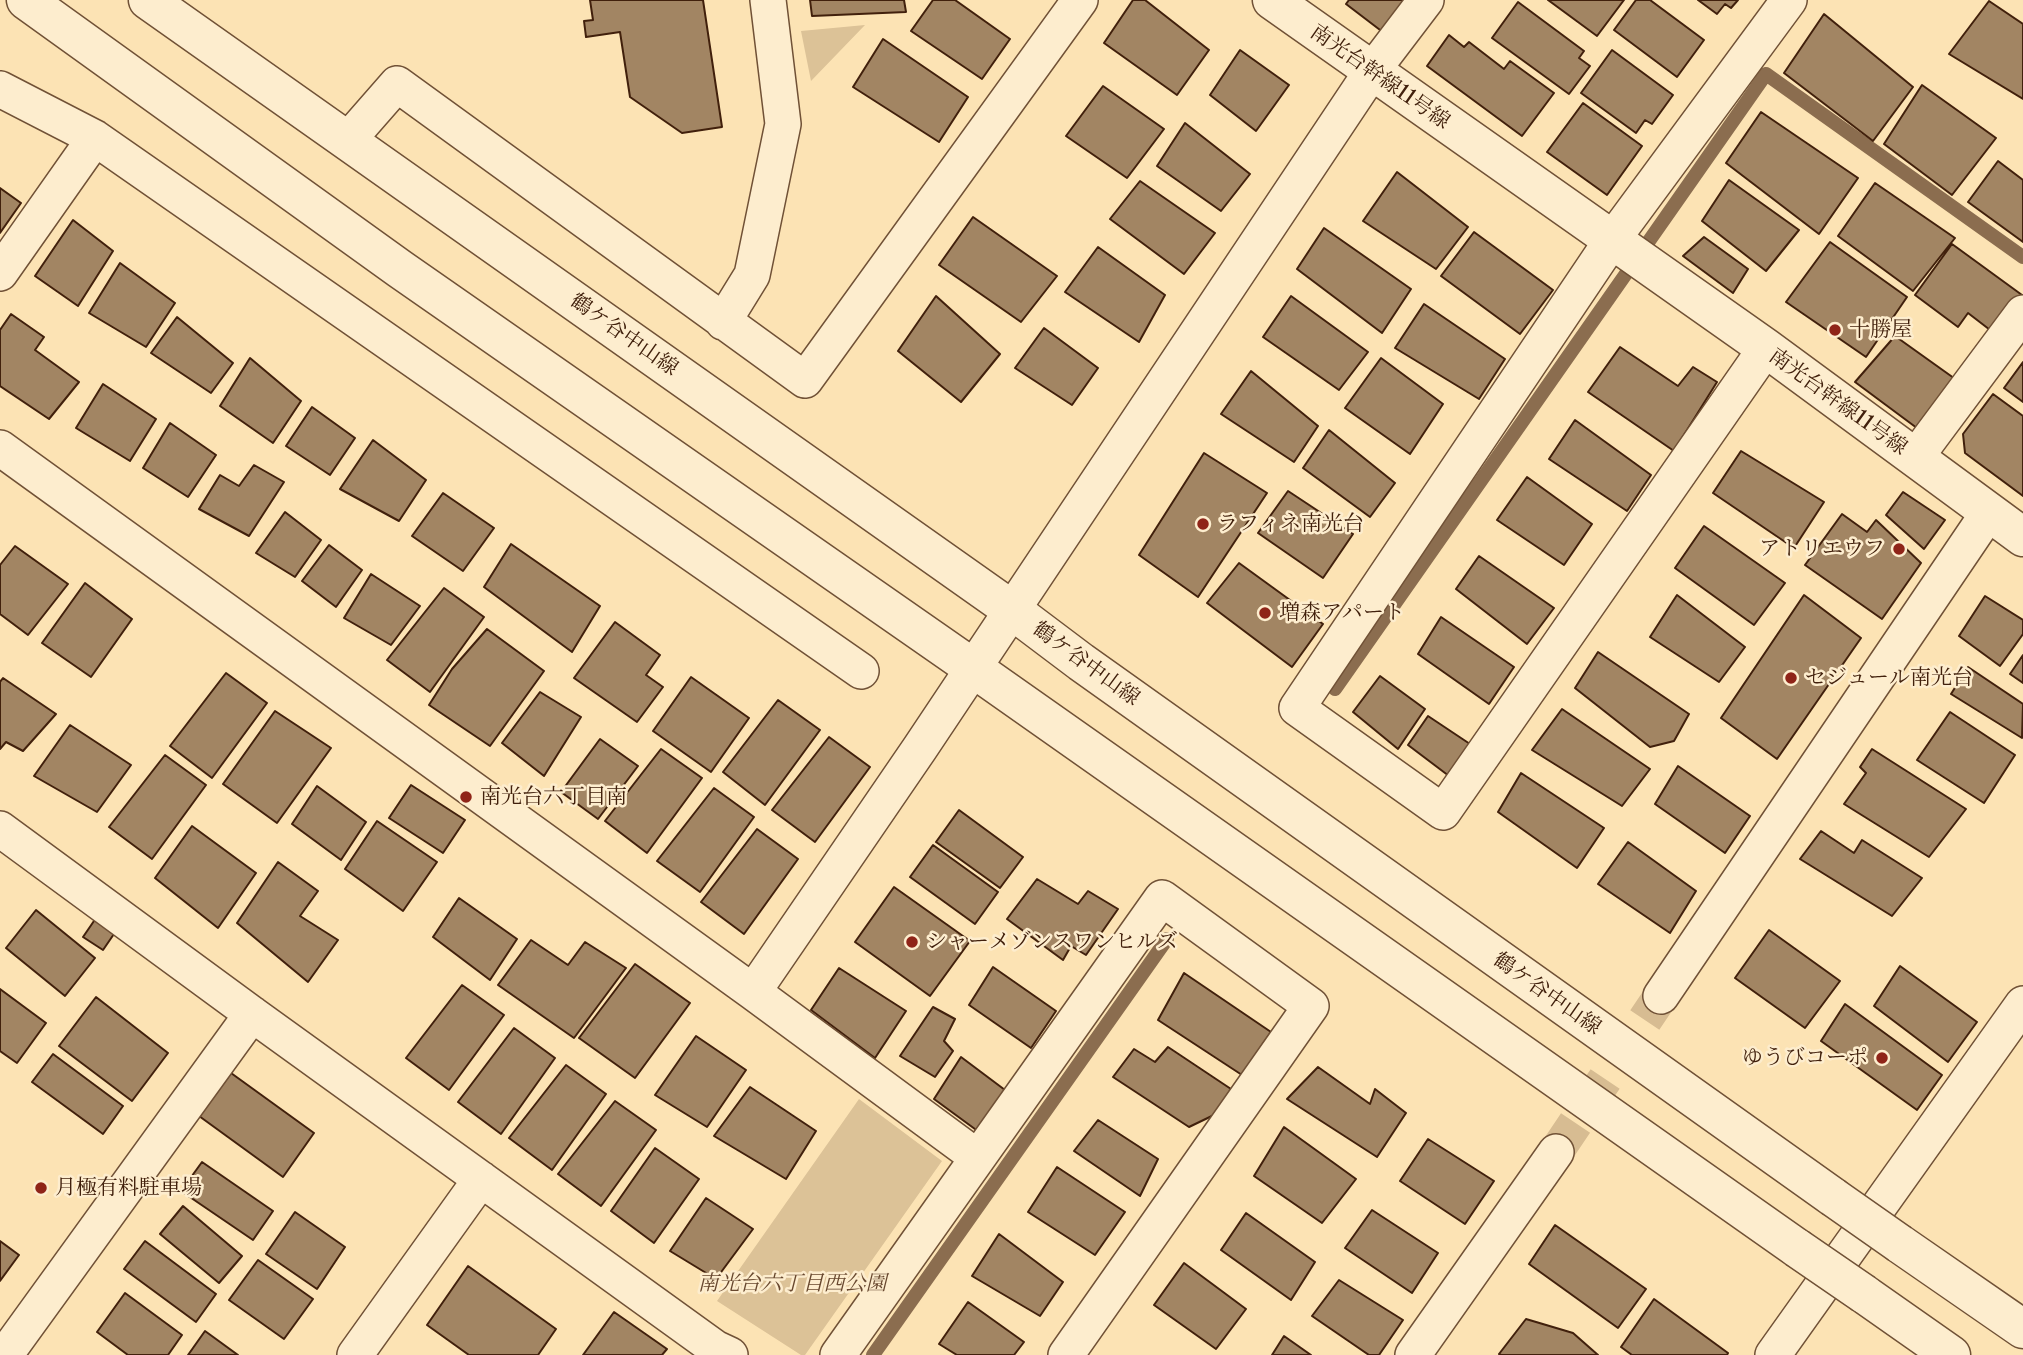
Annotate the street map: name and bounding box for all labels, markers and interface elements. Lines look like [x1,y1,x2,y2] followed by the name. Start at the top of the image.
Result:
[1305,19,1455,135] street label: 南光台幹線11号線
[565,289,683,381] street label: 鶴ケ谷中山線
[1849,317,1912,343] place label: 十勝屋
[1827,322,1843,338] marker: 十勝屋
[1764,343,1912,461] street label: 南光台幹線11号線
[1217,511,1364,537] place label: ラフィネ南光台
[1195,516,1211,532] marker: ラフィネ南光台
[1759,536,1885,562] place label: アトリエウフ
[1891,541,1907,557] marker: アトリエウフ
[1279,600,1405,626] place label: 増森アパート
[1257,605,1273,621] marker: 増森アパート
[1028,617,1144,711] street label: 鶴ケ谷中山線
[1805,665,1973,691] place label: セジュール南光台
[1783,670,1799,686] marker: セジュール南光台
[480,784,627,810] place label: 南光台六丁目南
[458,789,474,805] marker: 南光台六丁目南
[926,929,1178,955] place label: シャーメゾンスワンヒルズ
[904,934,920,950] marker: シャーメゾンスワンヒルズ
[1488,948,1606,1040] street label: 鶴ケ谷中山線
[1742,1045,1868,1071] place label: ゆうびコーポ
[1874,1050,1890,1066] marker: ゆうびコーポ
[55,1175,202,1201] place label: 月極有料駐車場
[33,1180,49,1196] marker: 月極有料駐車場
[698,1271,886,1297] park label: 南光台六丁目西公園

